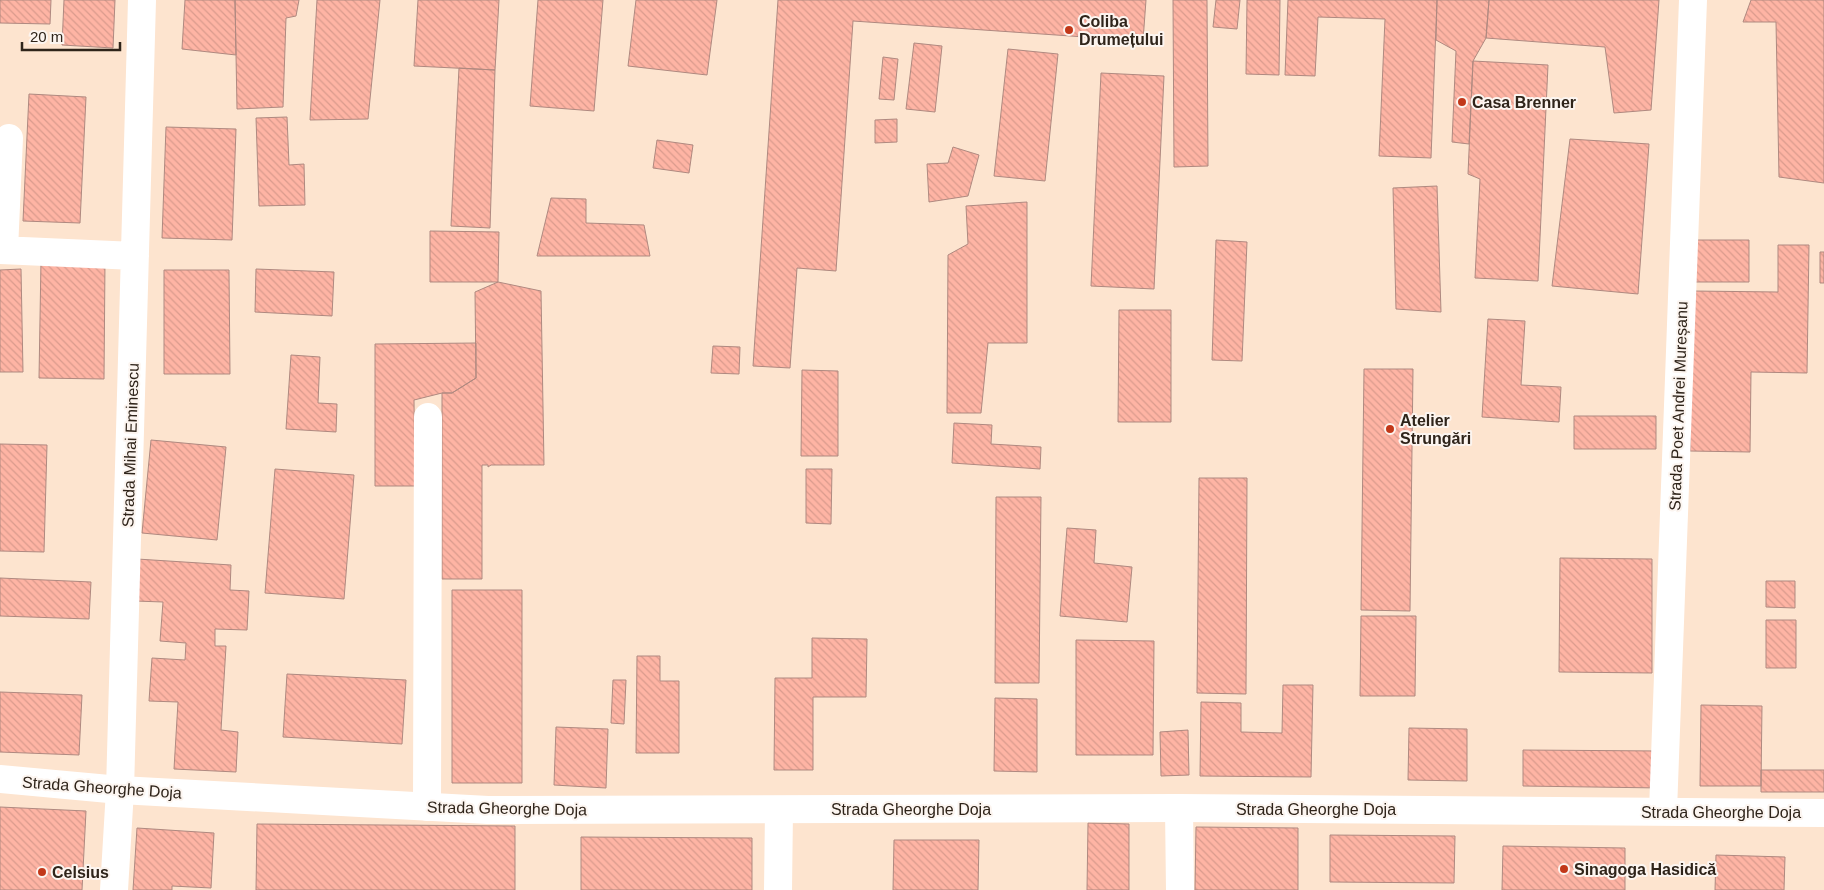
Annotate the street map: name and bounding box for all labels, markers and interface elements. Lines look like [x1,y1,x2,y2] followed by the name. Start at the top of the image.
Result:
[1079,13,1163,48] place label: Coliba Drumețului
[22,20,120,52] scale bar
[1063,24,1075,36] marker: Coliba Drumețului
[30,28,63,45] text: 20 m
[1472,94,1576,111] place label: Casa Brenner
[1456,96,1468,108] marker: Casa Brenner
[1666,301,1691,511] street label: Strada Poet Andrei Mureșanu
[119,363,142,528] street label: Strada Mihai Eminescu
[1400,412,1471,447] place label: Atelier Strungări
[1384,423,1396,435] marker: Atelier Strungări
[22,773,183,802] street label: Strada Gheorghe Doja
[427,799,587,818] street label: Strada Gheorghe Doja
[831,801,991,818] street label: Strada Gheorghe Doja
[1236,801,1396,818] street label: Strada Gheorghe Doja
[1641,804,1801,821] street label: Strada Gheorghe Doja
[1574,861,1716,878] place label: Sinagoga Hasidică
[1558,863,1570,875] marker: Sinagoga Hasidică
[52,864,109,881] place label: Celsius
[36,866,48,878] marker: Celsius

